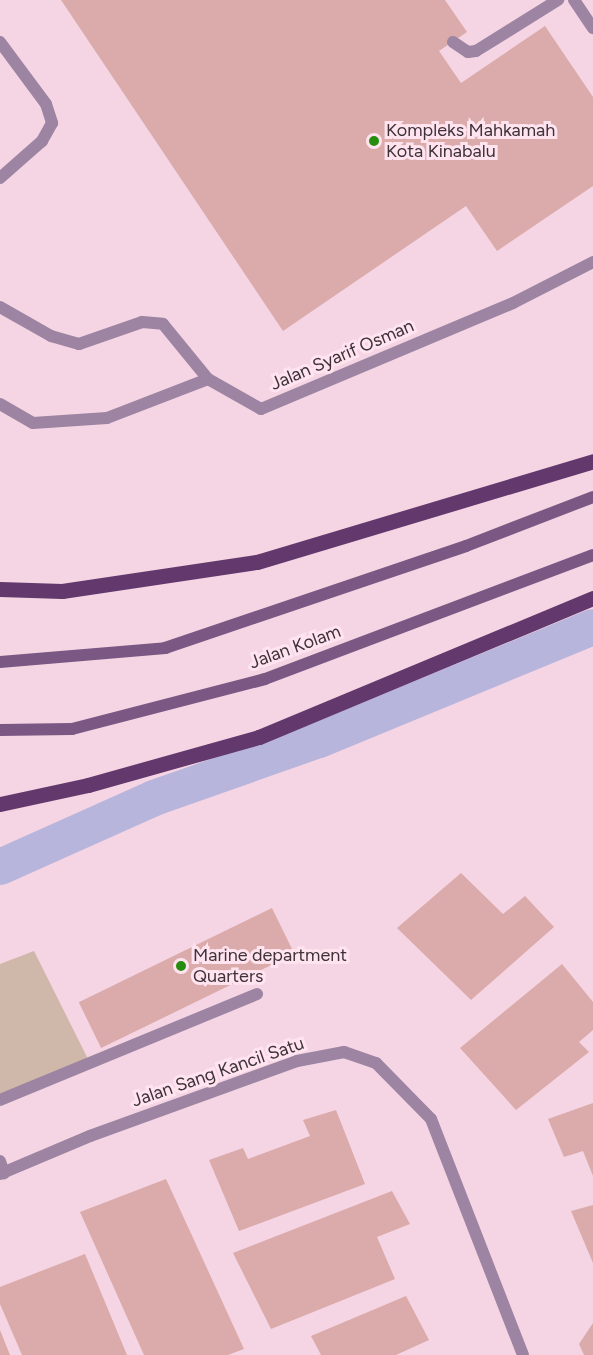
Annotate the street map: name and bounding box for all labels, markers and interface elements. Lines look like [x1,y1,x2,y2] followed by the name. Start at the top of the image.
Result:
[386,120,555,162] place label: Kompleks Mahkamah Kota Kinabalu
[367,134,381,148] marker: Kompleks Mahkamah Kota Kinabalu
[267,315,417,395] street label: Jalan Syarif Osman
[246,620,344,674] street label: Jalan Kolam
[193,945,347,988] place label: Marine department Quarters
[174,959,188,973] marker: Marine department Quarters
[129,1032,307,1112] street label: Jalan Sang Kancil Satu

